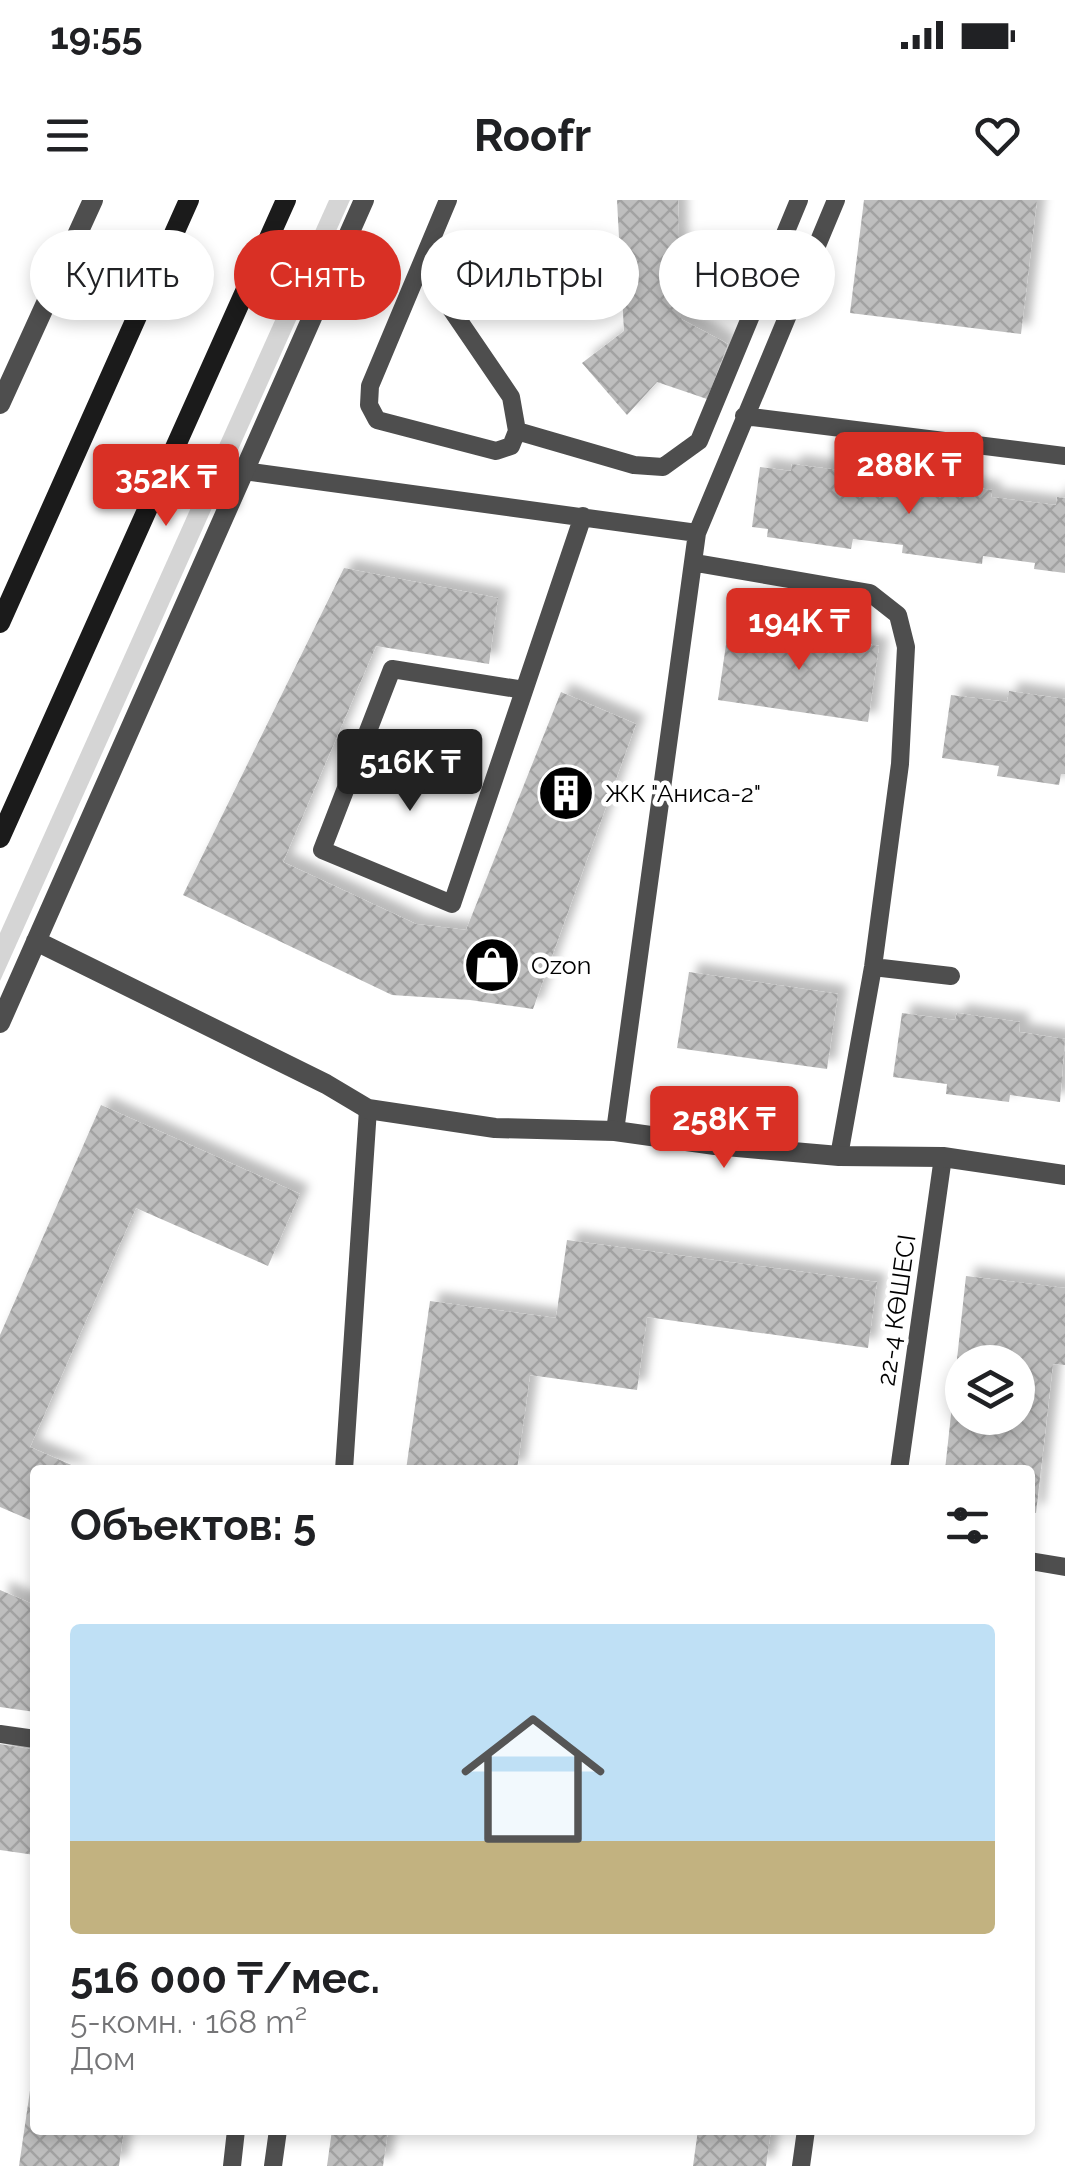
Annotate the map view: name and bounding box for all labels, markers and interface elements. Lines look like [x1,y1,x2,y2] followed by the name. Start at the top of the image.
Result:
[50,13,143,58] text: 19:55
[40,108,95,163] icon: menu
[970,108,1025,163] icon: heart
[474,109,591,162] text: Roofr
[30,230,214,320] chip: Купить
[234,230,401,320] chip: Снять
[421,230,639,320] chip: Фильтры
[659,230,835,320] chip: Новое
[828,432,990,517] pin: 288K ₸
[85,444,247,529] pin: 352K ₸
[856,446,962,483] text: 288K ₸
[115,458,217,495] text: 352K ₸
[718,588,880,673] pin: 194K ₸
[748,602,850,639] text: 194K ₸
[329,729,491,814] pin: 516K ₸
[359,743,461,780] text: 516K ₸
[536,763,596,823] building icon: ЖК "Аниса-2"
[605,778,761,808] place label: ЖК "Аниса-2"
[462,935,522,995] shop icon: Ozon
[531,950,591,980] place label: Ozon
[643,1086,805,1171] pin: 258K ₸
[672,1100,776,1137] text: 258K ₸
[871,1233,921,1387] street label: 22-4 КӨШЕСІ
[945,1345,1035,1435] map controls
[945,1345,1035,1435] button: layers
[940,1498,995,1553] icon: filters
[70,1501,316,1550] text: Объектов: 5
[443,1689,623,1869] icon: home
[70,1954,380,2003] text: 516 000 ₸/мес.
[70,2003,307,2040] text: 5-комн. · 168 m²
[70,2040,135,2077] text: Дом

